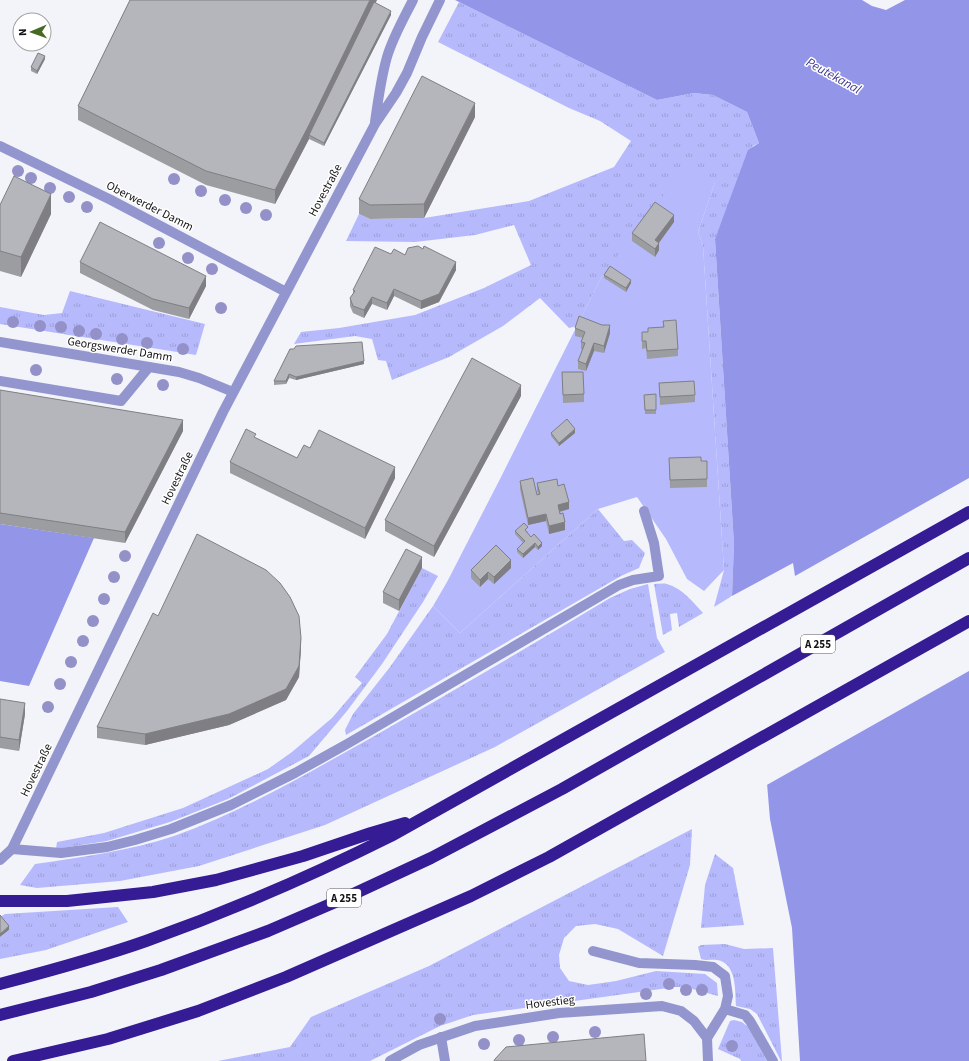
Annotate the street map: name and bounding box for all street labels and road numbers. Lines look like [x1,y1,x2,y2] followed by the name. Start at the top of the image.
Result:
[304,161,346,220] street label: Hovestraße
[103,177,196,236] street label: Oberwerder Damm
[66,333,174,366] street label: Georgswerder Damm
[157,449,198,508] street label: Hovestraße
[801,635,835,653] road number: A 255
[16,741,57,800] street label: Hovestraße
[327,889,361,907] road number: A 255
[524,991,576,1014] street label: Hovestieg

